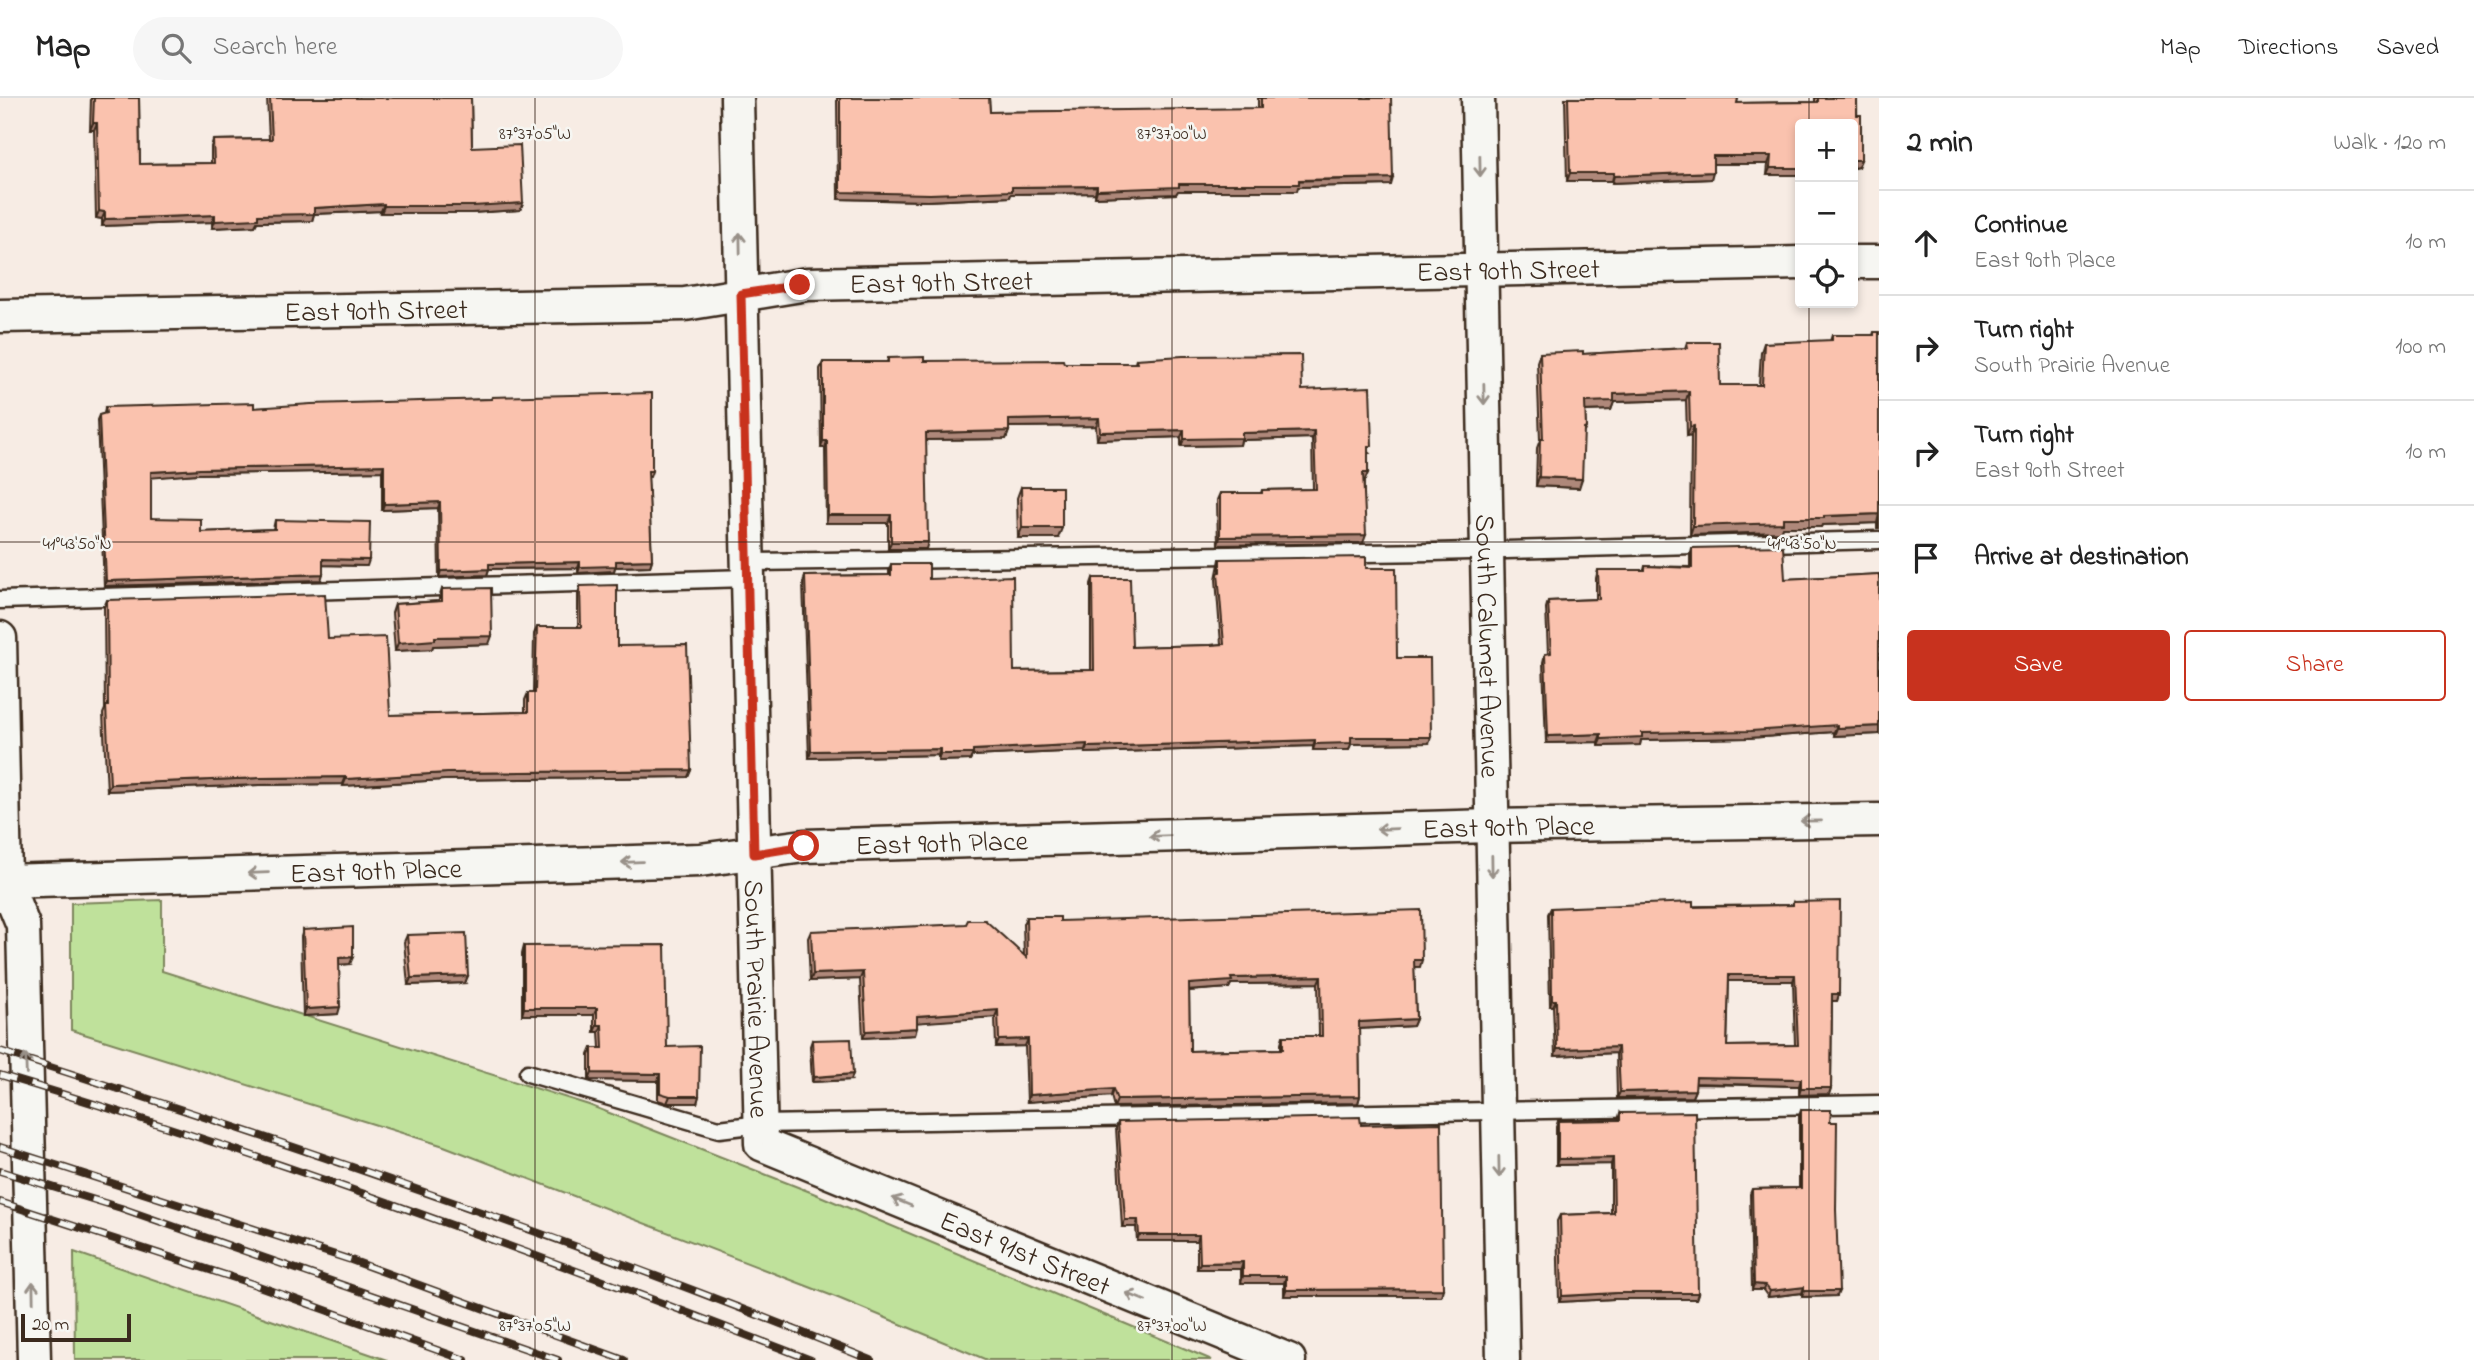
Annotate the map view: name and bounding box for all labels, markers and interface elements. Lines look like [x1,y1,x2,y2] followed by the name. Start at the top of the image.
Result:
[133,17,623,80] search box
[35,24,91,72] text: Map
[157,29,195,67] icon: search
[213,29,337,67] text: Search here
[2160,31,2201,66] text: Map
[2239,31,2338,66] text: Directions
[2376,31,2439,66] text: Saved
[1795,119,1858,308] map controls
[1795,119,1858,182] button: +
[499,122,571,148] text: 87°37'05"W
[1137,122,1207,148] text: 87°37'00"W
[1907,122,1973,166] text: 2 min
[2333,127,2446,160] text: Walk · 120 m
[1473,154,1486,177] one-way arrow
[1795,182,1858,245] button: −
[1974,207,2067,245] text: Continue
[1907,224,1945,262] icon: ahead
[2405,226,2446,259] text: 10 m
[733,232,747,255] one-way arrow
[1795,245,1858,308] button: locate
[1974,245,2116,278] text: East 90th Place
[1416,250,1600,295] street label: East 90th Street
[849,262,1034,307] street label: East 90th Street
[784,269,815,300] route end
[284,291,468,335] street label: East 90th Street
[1974,312,2074,350] text: Turn right
[1907,329,1945,367] icon: right
[2395,331,2446,364] text: 100 m
[1974,350,2170,383] text: South Prairie Avenue
[1478,382,1491,405] one-way arrow
[1974,417,2074,455] text: Turn right
[1907,434,1945,472] icon: right
[2405,436,2446,469] text: 10 m
[1974,455,2125,488] text: East 90th Street
[1462,514,1508,779] street label: South Calumet Avenue
[42,532,112,558] text: 41°43'50"N
[1767,532,1837,558] text: 41°43'50"N
[1907,539,1945,577] icon: arrive
[1974,539,2189,577] text: Arrive at destination
[1907,630,2170,701] button: Save
[2184,630,2446,701] button: Share
[1422,807,1595,852] street label: East 90th Place
[1800,814,1823,828] one-way arrow
[855,822,1029,868] street label: East 90th Place
[1376,823,1399,836] one-way arrow
[1149,829,1172,842] one-way arrow
[788,830,819,861] route start
[289,850,463,896] street label: East 90th Place
[1485,854,1499,877] one-way arrow
[621,856,644,869] one-way arrow
[247,867,270,880] one-way arrow
[731,879,777,1119] street label: South Prairie Avenue
[20,1053,33,1076] one-way arrow
[1492,1155,1506,1178] one-way arrow
[892,1194,914,1207] one-way arrow
[932,1202,1116,1309] street label: East 91st Street
[26,1281,39,1304] one-way arrow
[1125,1290,1147,1303] one-way arrow
[21,1311,131,1343] scale bar
[32,1312,69,1339] text: 20 m
[499,1314,571,1340] text: 87°37'05"W
[1137,1314,1207,1340] text: 87°37'00"W

